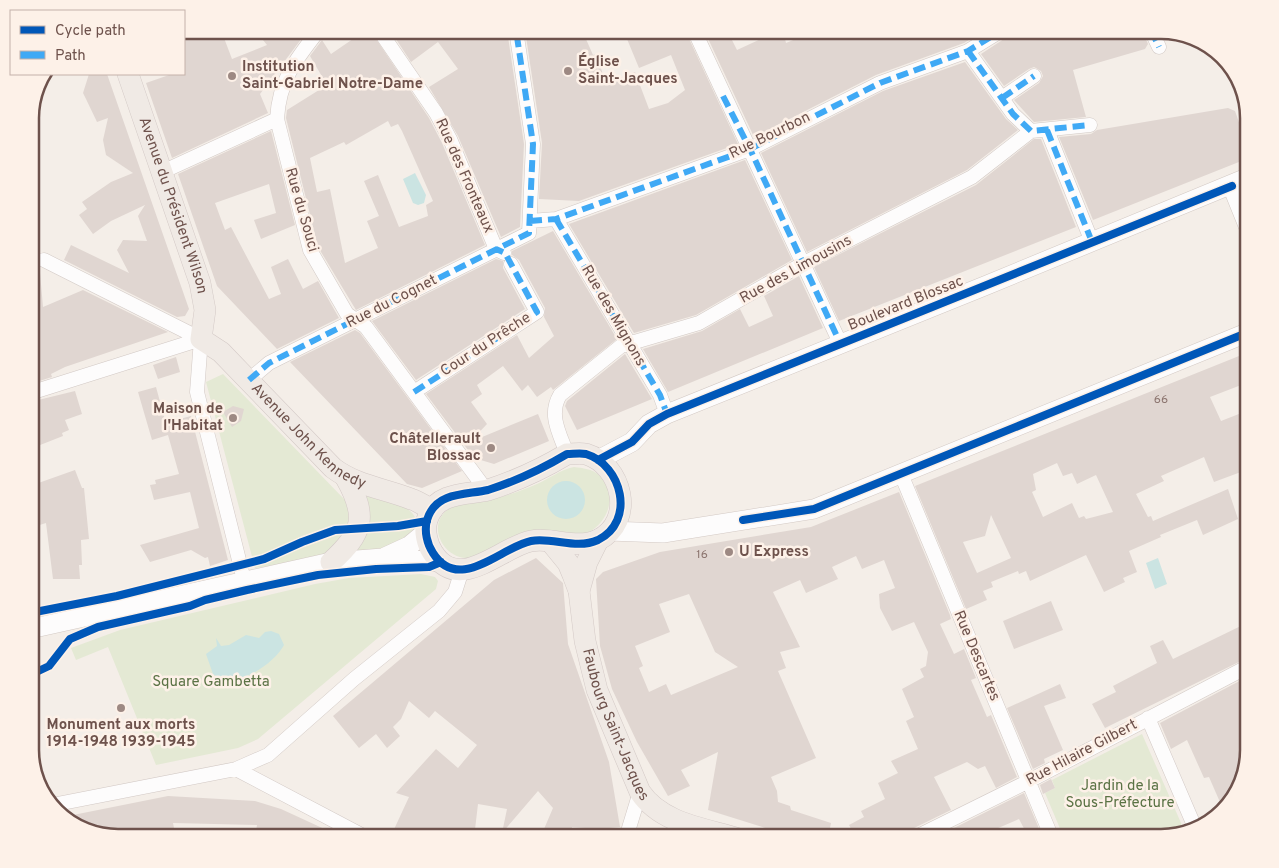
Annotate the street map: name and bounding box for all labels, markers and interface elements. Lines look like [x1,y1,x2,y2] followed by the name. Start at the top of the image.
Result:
[10,10,185,75] legend
[55,22,126,41] text: Cycle path
[55,47,86,66] text: Path
[578,52,678,89] place label: Église Saint-Jacques
[242,58,423,94] place label: Institution Saint-Gabriel Notre-Dame
[562,65,574,77] marker: Église Saint-Jacques
[226,70,238,82] marker: Institution Saint-Gabriel Notre-Dame
[726,108,814,164] street label: Rue Bourbon
[134,114,211,295] street label: Avenue du Président Wilson
[430,116,498,237] street label: Rue des Fronteaux
[280,166,322,254] street label: Rue du Souci
[737,231,855,309] street label: Rue des Limousins
[576,262,650,370] street label: Rue des Mignons
[343,271,441,333] street label: Rue du Cognet
[845,272,967,336] street label: Boulevard Blossac
[437,309,535,381] street label: Cour du Prêche
[247,379,369,493] street label: Avenue John Kennedy
[1154,392,1168,408] house number: 66
[153,400,223,436] place label: Maison de l'Habitat
[227,412,239,424] marker: Maison de l'Habitat
[389,430,481,466] place label: Châtellerault Blossac
[485,442,497,454] marker: Châtellerault Blossac
[739,543,809,562] place label: U Express
[723,546,735,558] marker: U Express
[696,547,708,563] house number: 16
[948,608,1004,704] street label: Rue Descartes
[578,647,653,805] street label: Faubourg Saint-Jacques
[152,673,270,692] park label: Square Gambetta
[115,702,127,714] marker: Monument aux morts 1914-1948 1939-1945
[47,716,195,752] place label: Monument aux morts 1914-1948 1939-1945
[1023,716,1141,790] street label: Rue Hilaire Gilbert
[1065,777,1175,813] park label: Jardin de la Sous-Préfecture

